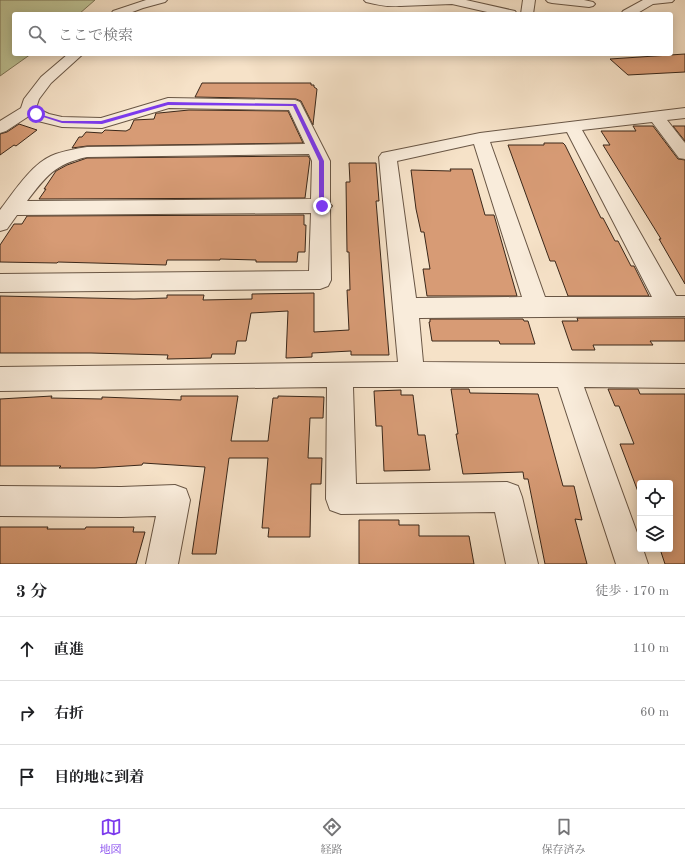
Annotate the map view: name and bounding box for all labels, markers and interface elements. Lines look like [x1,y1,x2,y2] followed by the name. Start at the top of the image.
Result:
[12,12,673,56] search box
[26,23,48,45] icon: search
[58,29,133,44] text: ここで検索
[27,105,45,123] route start
[313,197,331,215] route end
[637,480,673,552] map controls
[637,480,673,516] button: locate
[637,516,673,552] button: layers
[16,584,48,601] text: 3 分
[595,585,669,598] text: 徒歩 · 170 m
[16,638,38,660] icon: ahead
[632,642,669,655] text: 110 m
[54,643,84,658] text: 直進
[16,702,38,724] icon: right
[640,706,669,719] text: 60 m
[54,707,84,722] text: 右折
[16,766,38,788] icon: arrive
[54,771,144,786] text: 目的地に到着
[100,816,122,858] tab: 地図
[321,816,343,858] tab: 経路
[542,816,586,858] tab: 保存済み

